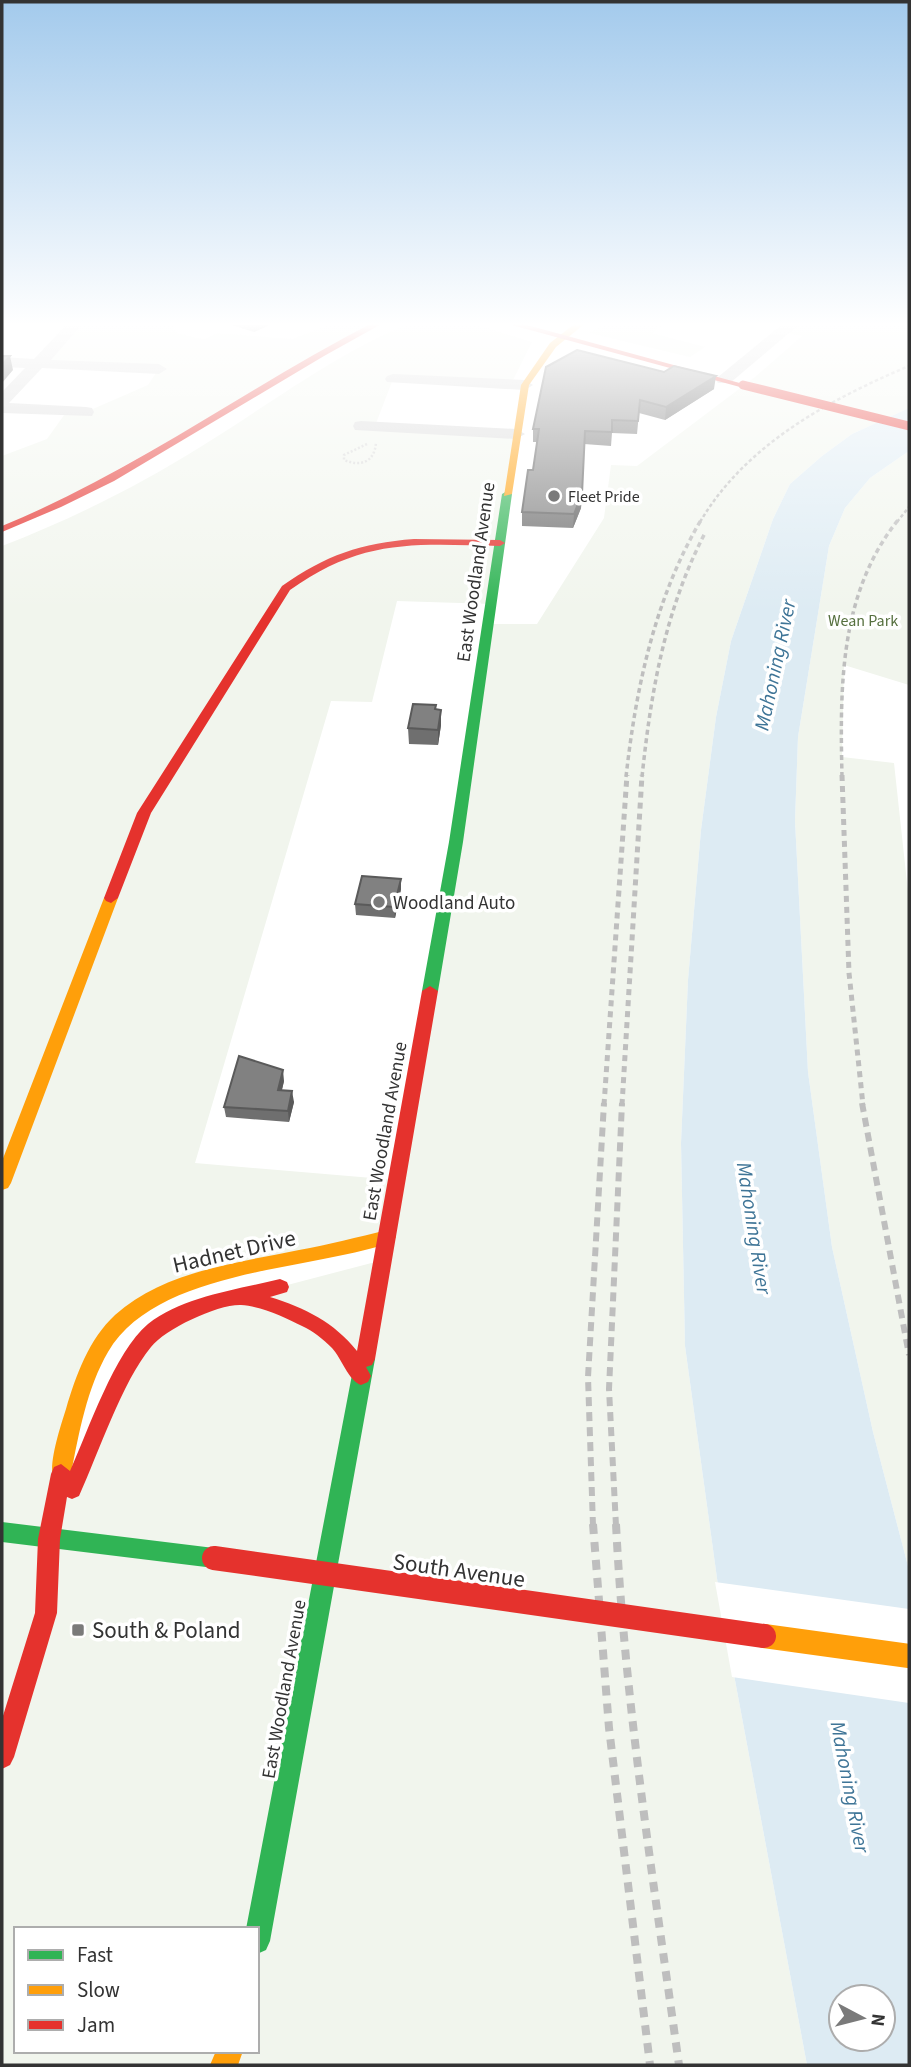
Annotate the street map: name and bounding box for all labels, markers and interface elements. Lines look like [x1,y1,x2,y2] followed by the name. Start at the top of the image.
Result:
[451,481,502,664] street label: East Woodland Avenue
[568,486,640,508] place label: Fleet Pride
[546,488,562,504] marker: Fleet Pride
[746,596,804,733] water label: Mahoning River
[828,610,898,632] park label: Wean Park
[393,890,515,917] place label: Woodland Auto
[371,894,387,910] marker: Woodland Auto
[356,1040,415,1223] street label: East Woodland Avenue
[729,1160,779,1297] water label: Mahoning River
[169,1221,299,1282] street label: Hadnet Drive
[391,1545,527,1596] street label: South Avenue
[255,1598,314,1781] street label: East Woodland Avenue
[92,1614,241,1647] place label: South & Poland
[70,1622,86,1638] marker: South & Poland
[823,1719,878,1856] water label: Mahoning River
[14,1927,259,2053] legend
[77,1940,113,1970] text: Fast
[77,1975,120,2005] text: Slow
[827,1983,897,2053] north arrow
[77,2010,115,2040] text: Jam
[863,2012,892,2028] text: N

